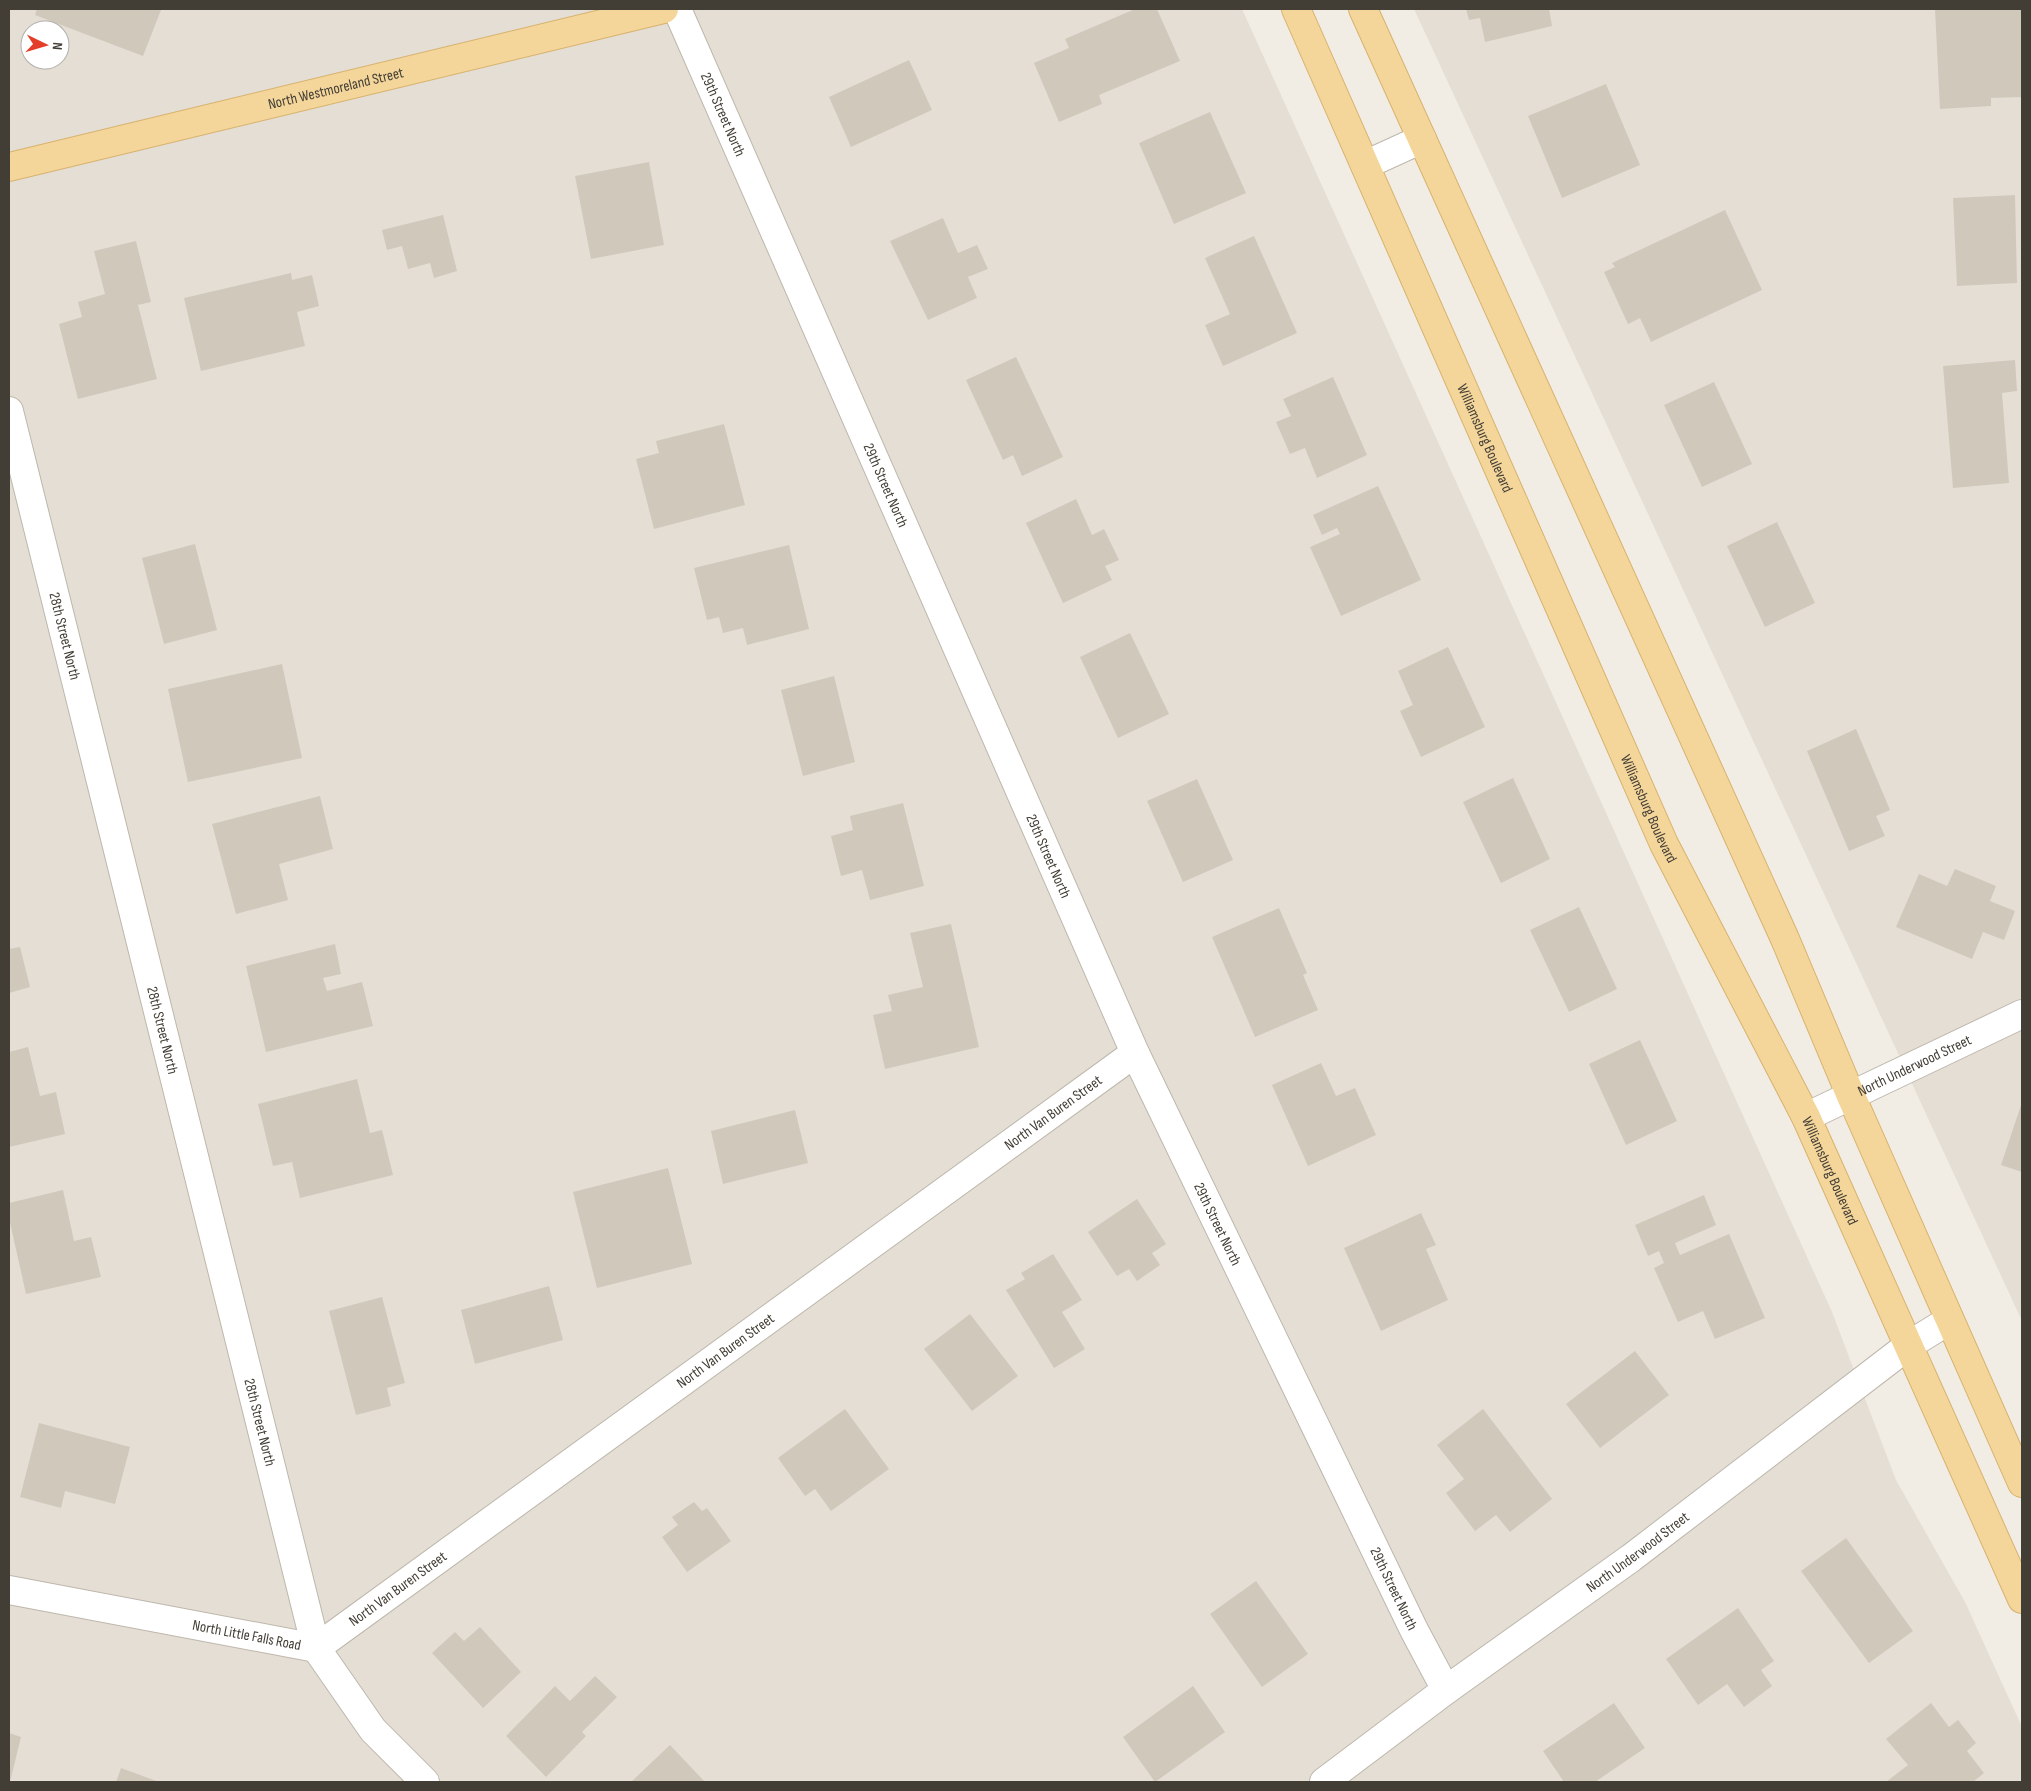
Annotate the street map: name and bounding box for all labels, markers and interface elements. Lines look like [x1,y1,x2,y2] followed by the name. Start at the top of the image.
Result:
[20,20,70,70] north arrow
[49,42,66,51] text: N
[266,63,406,114] street label: North Westmoreland Street
[696,69,750,159] street label: 29th Street North
[1453,381,1517,495] street label: Williamsburg Boulevard
[859,440,913,530] street label: 29th Street North
[45,590,85,682] street label: 28th Street North
[1616,752,1682,866] street label: Williamsburg Boulevard
[1022,811,1075,901] street label: 29th Street North
[143,984,183,1076] street label: 28th Street North
[1854,1030,1975,1101] street label: North Underwood Street
[1000,1070,1106,1154] street label: North Van Buren Street
[1798,1114,1863,1228] street label: Williamsburg Boulevard
[1190,1179,1246,1269] street label: 29th Street North
[673,1308,778,1392] street label: North Van Buren Street
[240,1377,280,1468] street label: 28th Street North
[1582,1507,1693,1596] street label: North Underwood Street
[1366,1544,1422,1633] street label: 29th Street North
[345,1547,451,1630] street label: North Van Buren Street
[191,1615,303,1654] street label: North Little Falls Road

